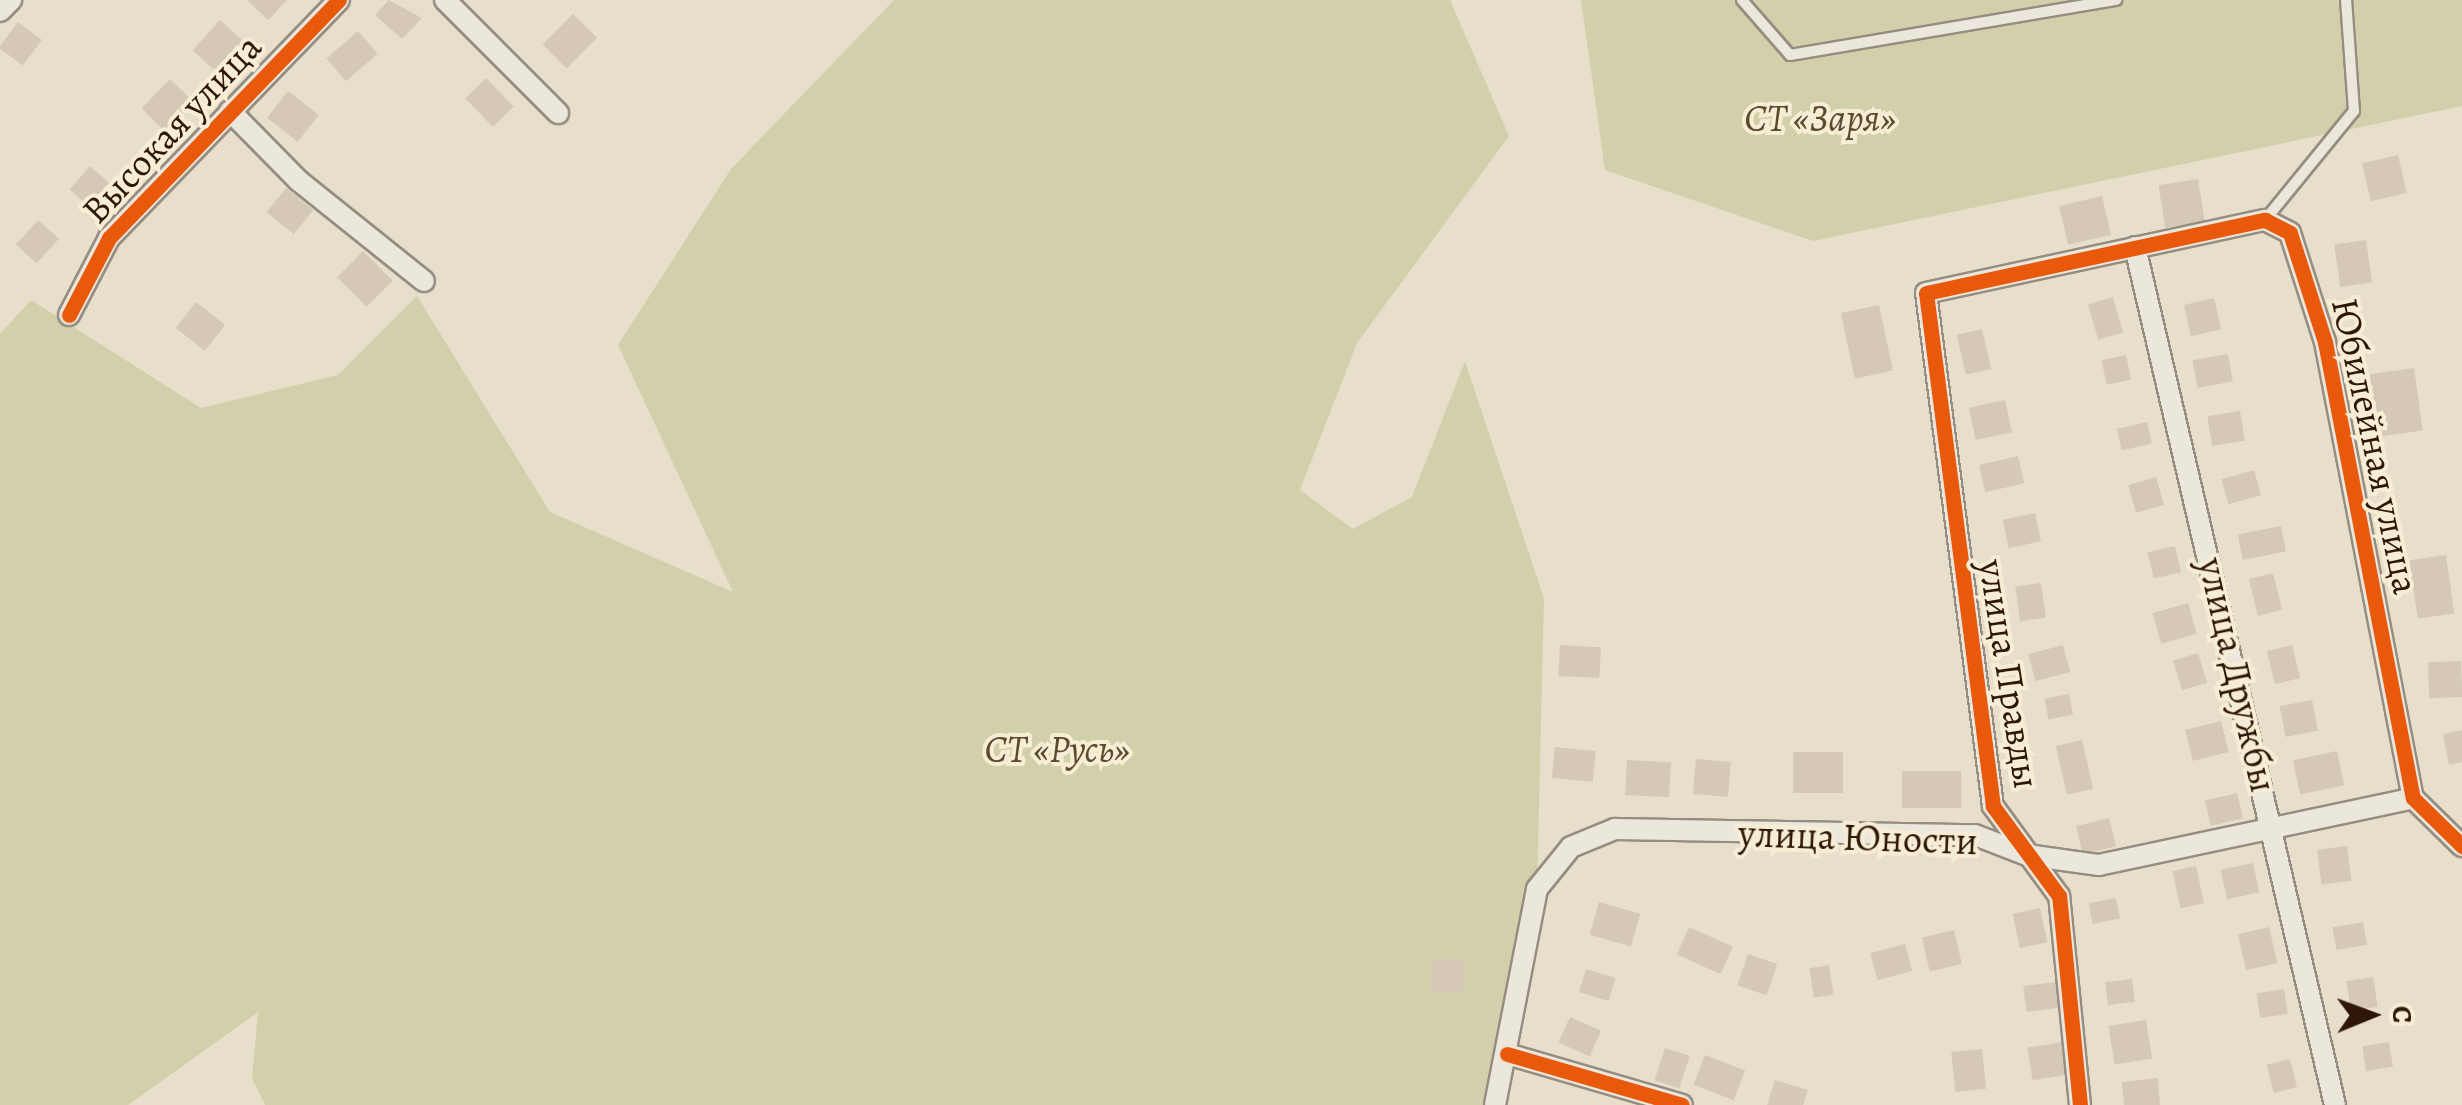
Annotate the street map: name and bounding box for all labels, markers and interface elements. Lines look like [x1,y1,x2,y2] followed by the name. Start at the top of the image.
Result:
[73,25,271,233] street label: Высокая улица
[1744,96,1896,142] park label: СТ «Заря»
[2321,294,2429,598] street label: Юбилейная улица
[2188,553,2286,797] street label: улица Дружбы
[1968,556,2050,792] street label: улица Правды
[984,727,1130,773] park label: СТ «Русь»
[1738,811,1978,865] street label: улица Юности
[2322,965,2422,1065] north arrow
[2383,1006,2421,1023] text: С

